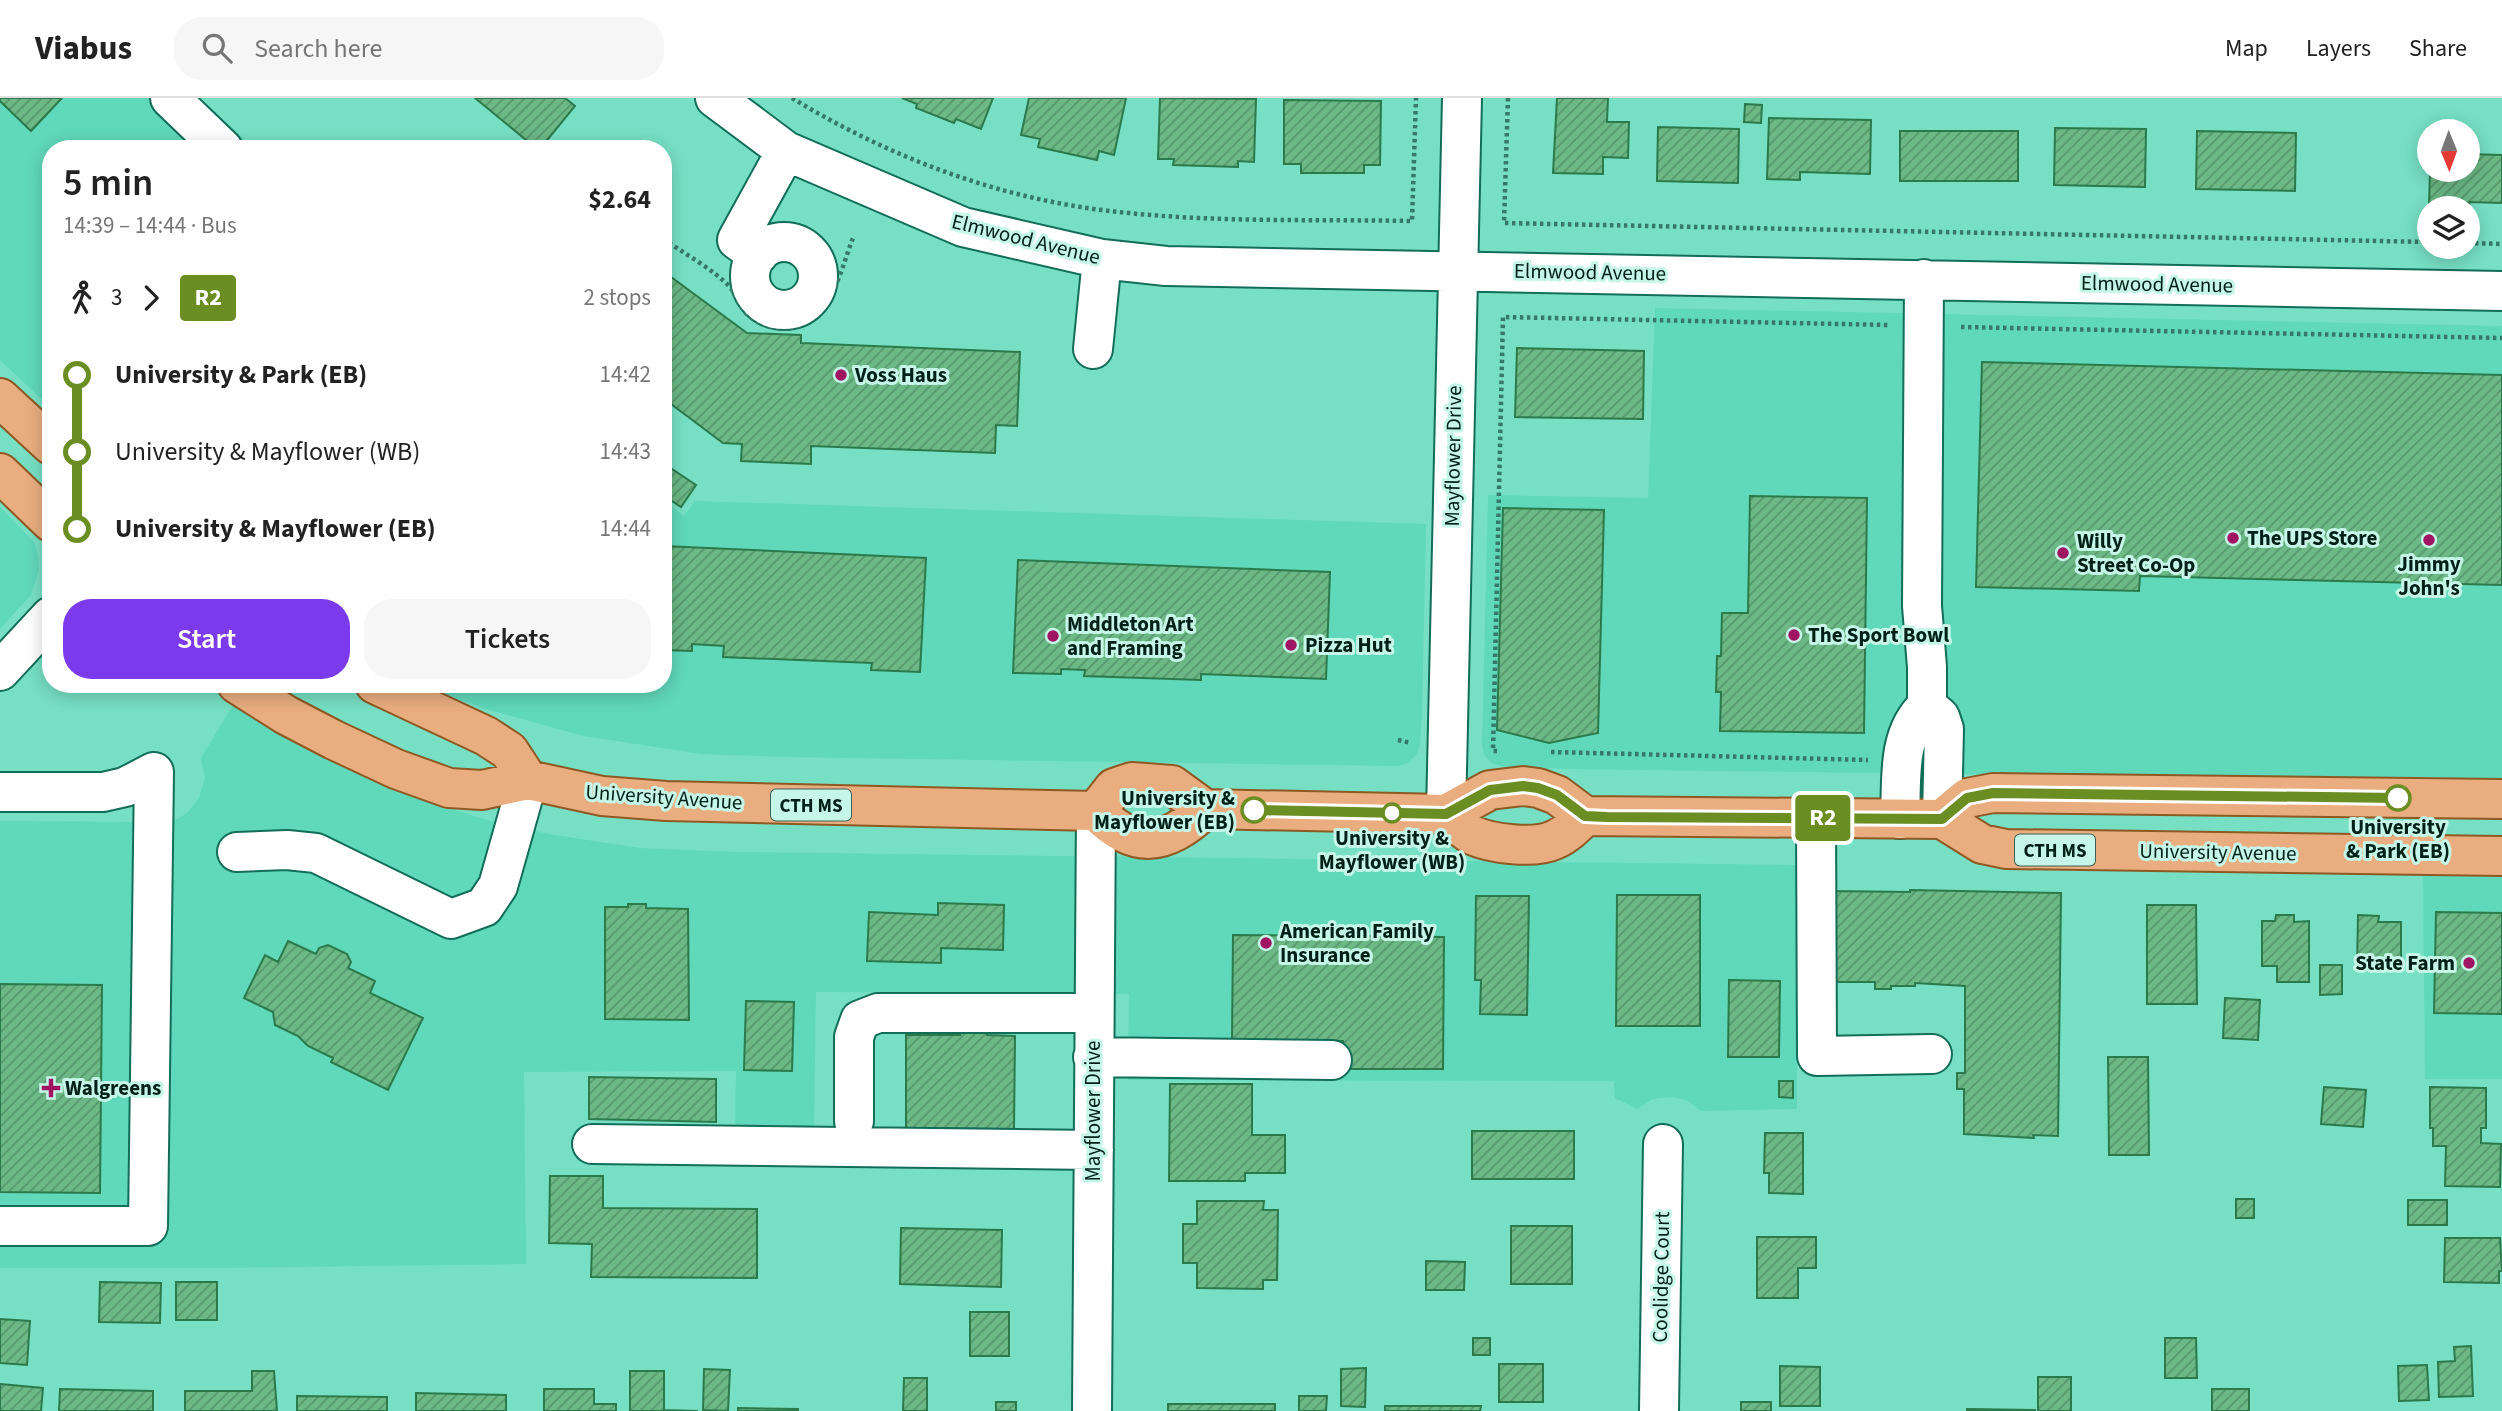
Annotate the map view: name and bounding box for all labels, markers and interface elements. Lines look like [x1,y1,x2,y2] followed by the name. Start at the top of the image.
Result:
[174,17,664,80] search box
[35,25,132,72] text: Viabus
[198,29,236,67] icon: search
[254,30,382,67] text: Search here
[2225,31,2268,66] text: Map
[2306,31,2371,66] text: Layers
[2409,31,2467,66] text: Share
[2417,119,2480,182] north arrow
[2417,119,2480,259] map controls
[63,156,153,210] text: 5 min
[588,181,651,218] text: $2.64
[2417,196,2480,259] button: layers
[949,206,1103,272] street label: Elmwood Avenue
[63,209,237,242] text: 14:39 – 14:44 · Bus
[1514,256,1666,288] street label: Elmwood Avenue
[2081,268,2233,300] street label: Elmwood Avenue
[63,279,101,317] icon: walk
[132,279,170,317] icon: forward
[194,280,222,315] text: R2
[111,281,122,314] text: 3
[584,281,651,314] text: 2 stops
[115,356,367,393] text: University & Park (EB)
[600,358,651,391] text: 14:42
[854,360,947,390] place label: Voss Haus
[833,367,849,383] marker: Voss Haus
[1437,385,1469,527] street label: Mayflower Drive
[115,433,420,470] text: University & Mayflower (WB)
[600,435,651,468] text: 14:43
[115,510,436,547] text: University & Mayflower (EB)
[600,512,651,545] text: 14:44
[2247,523,2377,553] place label: The UPS Store
[2077,526,2195,580] place label: Willy Street Co-Op
[2225,530,2241,546] marker: The UPS Store
[2421,532,2437,548] marker: Jimmy John's
[2055,545,2071,561] marker: Willy Street Co-Op
[2397,549,2461,603] place label: Jimmy John's
[63,599,350,679] button: Start
[364,599,651,679] button: Tickets
[1067,609,1194,663] place label: Middleton Art and Framing
[1808,620,1949,650] place label: The Sport Bowl
[1786,627,1802,643] marker: The Sport Bowl
[1045,628,1061,644] marker: Middleton Art and Framing
[1305,630,1392,660] place label: Pizza Hut
[1283,637,1299,653] marker: Pizza Hut
[584,777,744,817] street label: University Avenue
[1094,783,1235,837] place label: University & Mayflower (EB)
[2385,785,2411,811] marker: University & Park (EB)
[771,790,851,820] road number: CTH MS
[1792,795,1854,841] line badge: R2
[1241,797,1267,823] marker: University & Mayflower (EB)
[1809,800,1837,835] text: R2
[1382,803,1402,823] marker: University & Mayflower (WB)
[2346,812,2450,866] place label: University & Park (EB)
[1319,823,1465,877] place label: University & Mayflower (WB)
[2015,834,2095,866] road number: CTH MS
[2139,836,2297,868] street label: University Avenue
[1279,916,1434,970] place label: American Family Insurance
[1258,935,1274,951] marker: American Family Insurance
[2355,948,2455,978] place label: State Farm
[2461,955,2477,971] marker: State Farm
[1078,1041,1108,1181] street label: Mayflower Drive
[65,1073,161,1103] place label: Walgreens
[43,1080,59,1096] marker: Walgreens
[1645,1211,1677,1343] street label: Coolidge Court

